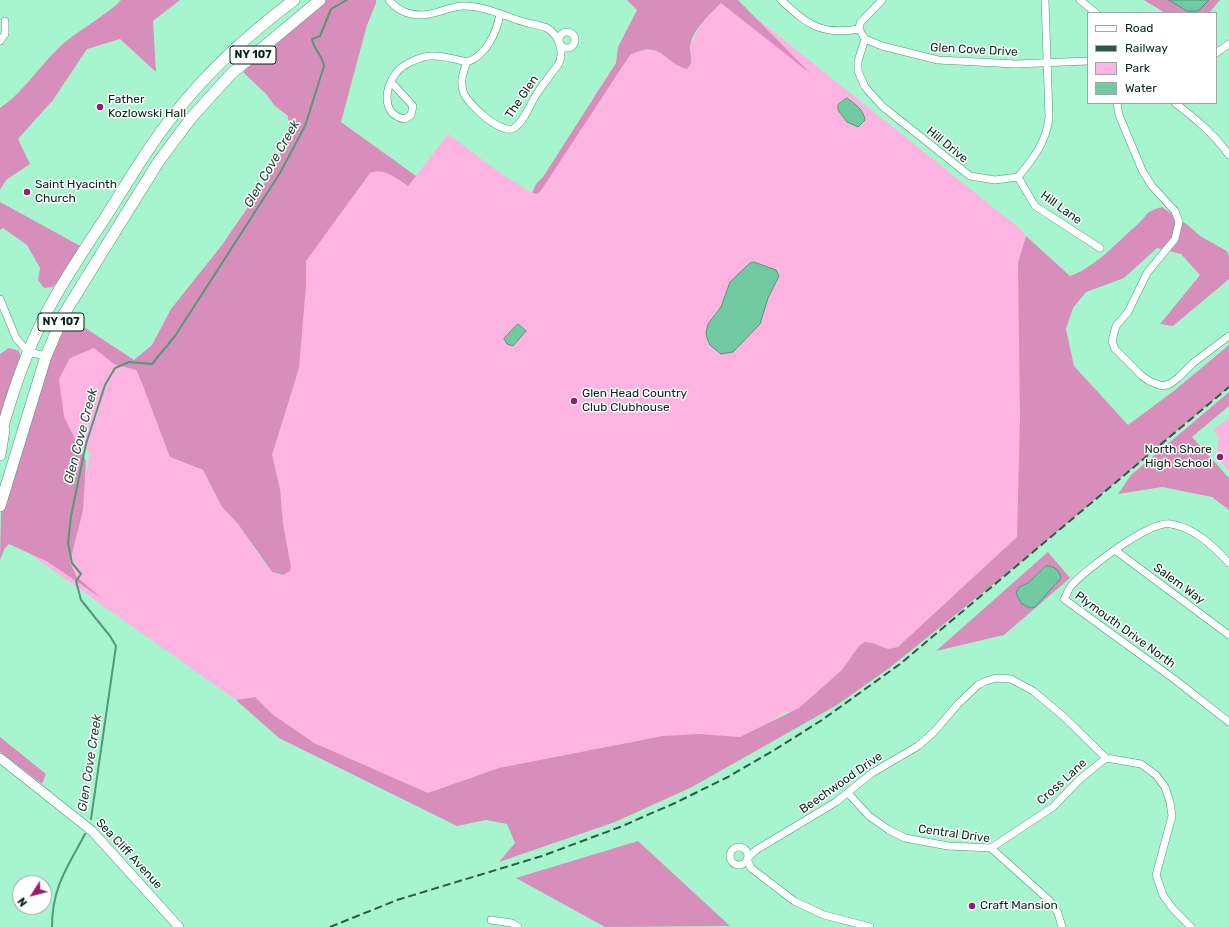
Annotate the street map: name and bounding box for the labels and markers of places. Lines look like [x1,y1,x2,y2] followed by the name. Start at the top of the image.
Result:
[108,93,186,121] place label: Father Kozlowski Hall
[95,102,105,112] marker: Father Kozlowski Hall
[35,178,117,206] place label: Saint Hyacinth Church
[22,187,32,197] marker: Saint Hyacinth Church
[582,387,687,415] place label: Glen Head Country Club Clubhouse
[569,396,579,406] marker: Glen Head Country Club Clubhouse
[1144,443,1212,471] place label: North Shore High School
[1215,452,1225,462] marker: North Shore High School
[980,899,1058,913] place label: Craft Mansion
[967,901,977,911] marker: Craft Mansion

